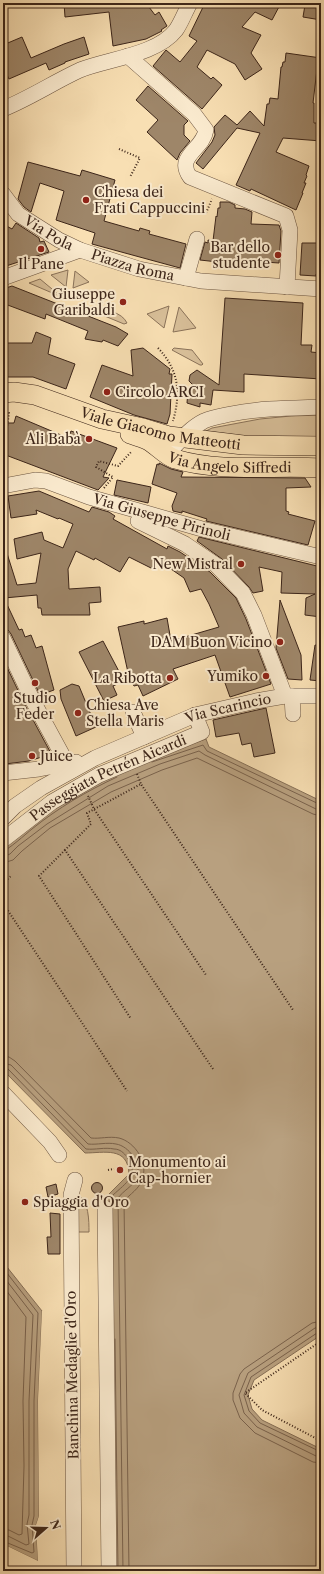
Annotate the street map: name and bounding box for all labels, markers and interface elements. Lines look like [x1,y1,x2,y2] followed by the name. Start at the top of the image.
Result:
[94,183,205,217] place label: Chiesa dei Frati Cappuccini
[81,195,91,205] marker: Chiesa dei Frati Cappuccini
[20,211,77,255] street label: Via Pola
[210,238,270,272] place label: Bar dello studente
[36,244,46,254] marker: Il Pane
[89,245,177,285] street label: Piazza Roma
[273,250,283,260] marker: Bar dello studente
[18,255,64,273] place label: Il Pane
[52,285,115,319] place label: Giuseppe Garibaldi
[118,297,128,307] marker: Giuseppe Garibaldi
[115,383,204,401] place label: Circolo ARCI
[102,387,112,397] marker: Circolo ARCI
[77,403,242,454] street label: Viale Giacomo Matteotti
[24,430,82,448] place label: Ali Babà
[84,434,94,444] marker: Ali Babà
[164,448,291,477] street label: Via Angelo Siffredi
[90,489,232,544] street label: Via Giuseppe Pirinoli
[153,555,233,573] place label: New Mistral
[236,559,246,569] marker: New Mistral
[151,633,272,651] place label: DAM Buon Vicino
[275,637,285,647] marker: DAM Buon Vicino
[206,667,258,685] place label: Yumiko
[93,669,163,687] place label: La Ribotta
[261,671,271,681] marker: Yumiko
[165,673,175,683] marker: La Ribotta
[30,678,40,688] marker: Studio Feder
[13,689,57,723] place label: Studio Feder
[181,690,272,728] street label: Via Scarincio
[86,696,164,730] place label: Chiesa Ave Stella Maris
[73,708,83,718] marker: Chiesa Ave Stella Maris
[26,731,189,825] street label: Passeggiata Petrén Aicardi
[38,747,73,765] place label: Juice
[27,751,37,761] marker: Juice
[128,1153,226,1187] place label: Monumento ai Cap-hornier
[115,1165,125,1175] marker: Monumento ai Cap-hornier
[33,1193,129,1211] place label: Spiaggia d'Oro
[20,1197,30,1207] marker: Spiaggia d'Oro
[62,1291,82,1459] street label: Banchina Medaglie d'Oro
[26,1508,66,1548] north arrow
[47,1518,64,1532] text: N

